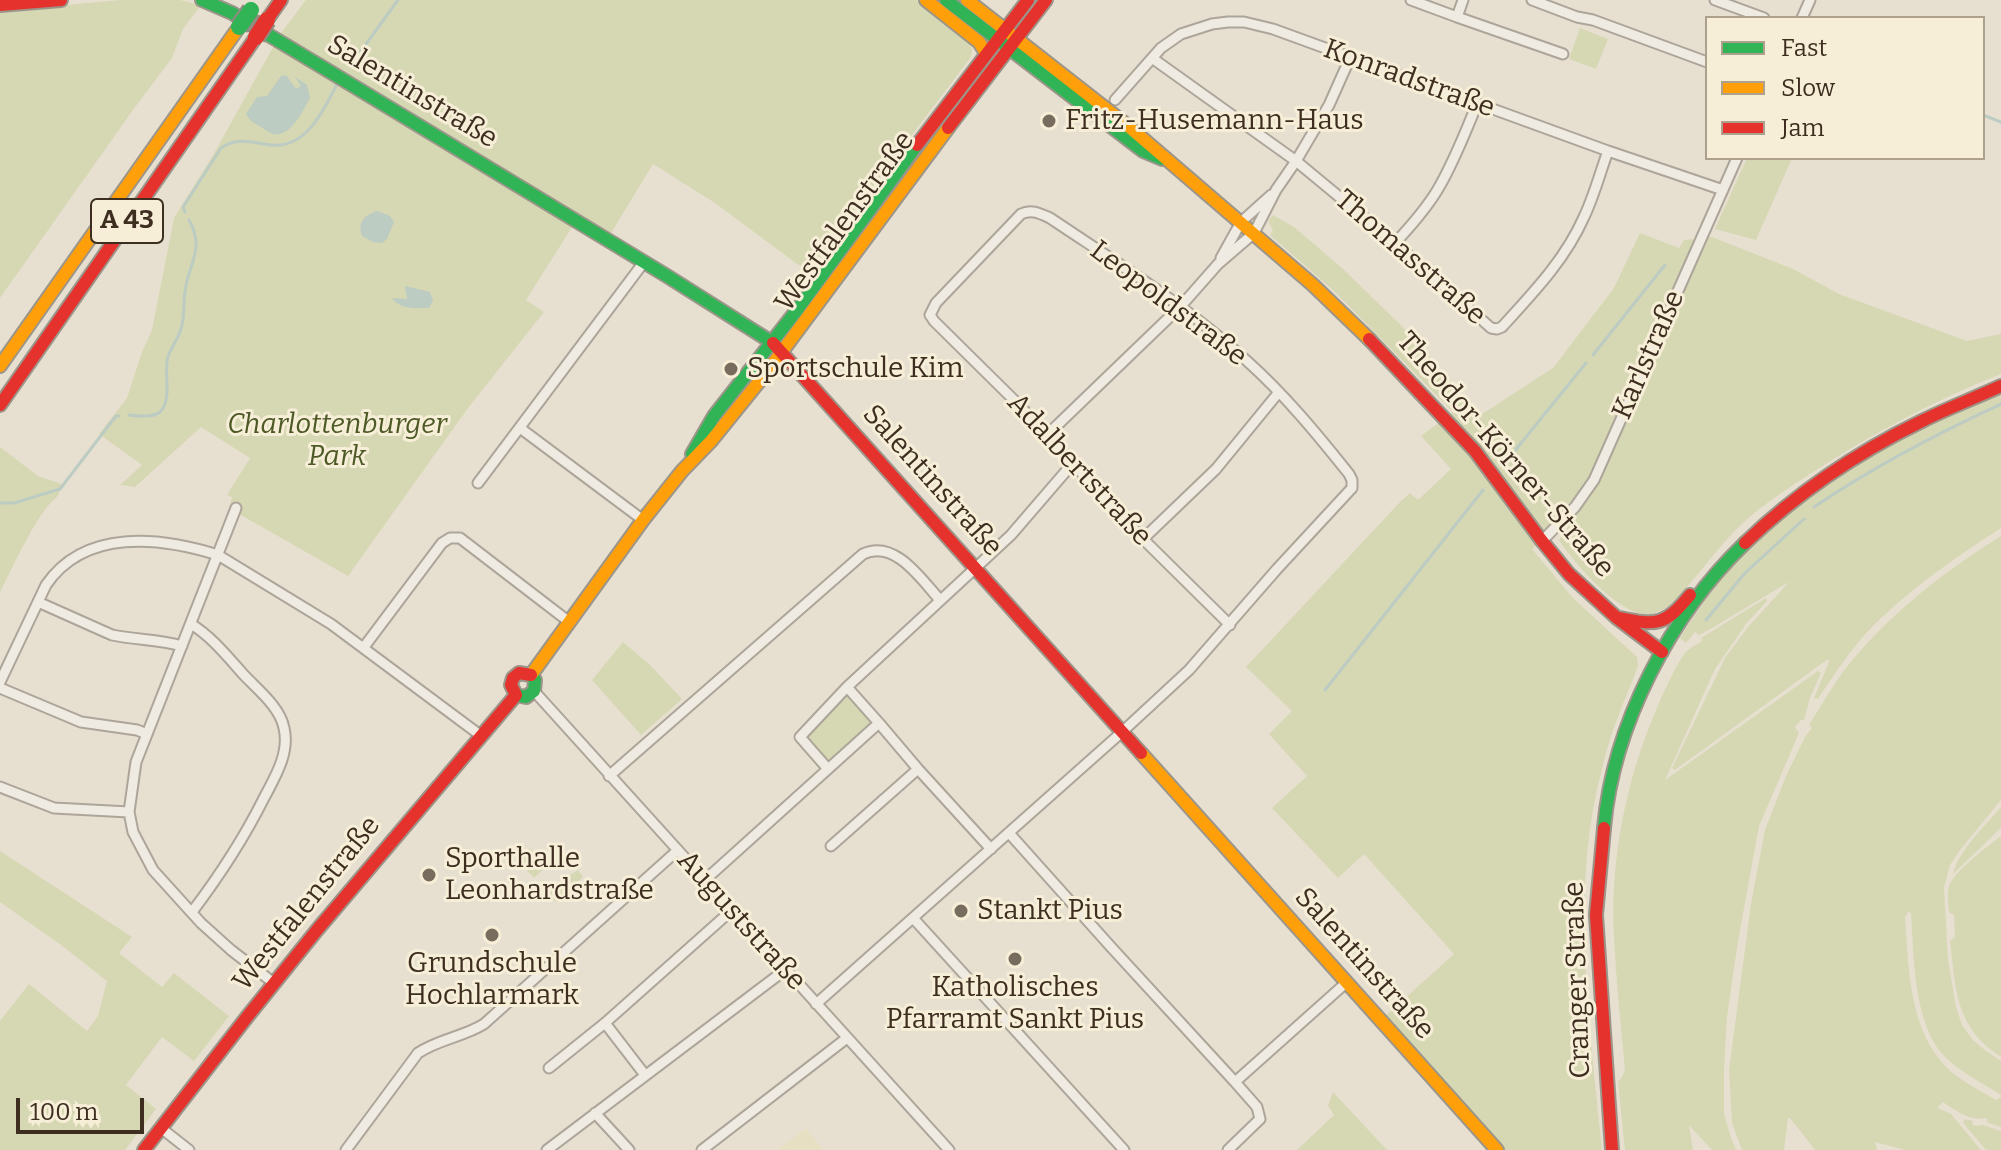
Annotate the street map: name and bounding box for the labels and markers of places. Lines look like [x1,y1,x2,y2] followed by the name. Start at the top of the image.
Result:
[1065,104,1364,138] place label: Fritz-Husemann-Haus
[1040,112,1058,130] marker: Fritz-Husemann-Haus
[747,352,963,386] place label: Sportschule Kim
[722,360,740,378] marker: Sportschule Kim
[445,842,654,908] place label: Sporthalle Leonhardstraße
[420,866,438,884] marker: Sporthalle Leonhardstraße
[977,894,1123,928] place label: Stankt Pius
[952,902,970,920] marker: Stankt Pius
[483,926,501,944] marker: Grundschule Hochlarmark
[405,947,579,1013] place label: Grundschule Hochlarmark
[1006,950,1024,968] marker: Katholisches Pfarramt Sankt Pius
[886,971,1144,1037] place label: Katholisches Pfarramt Sankt Pius

